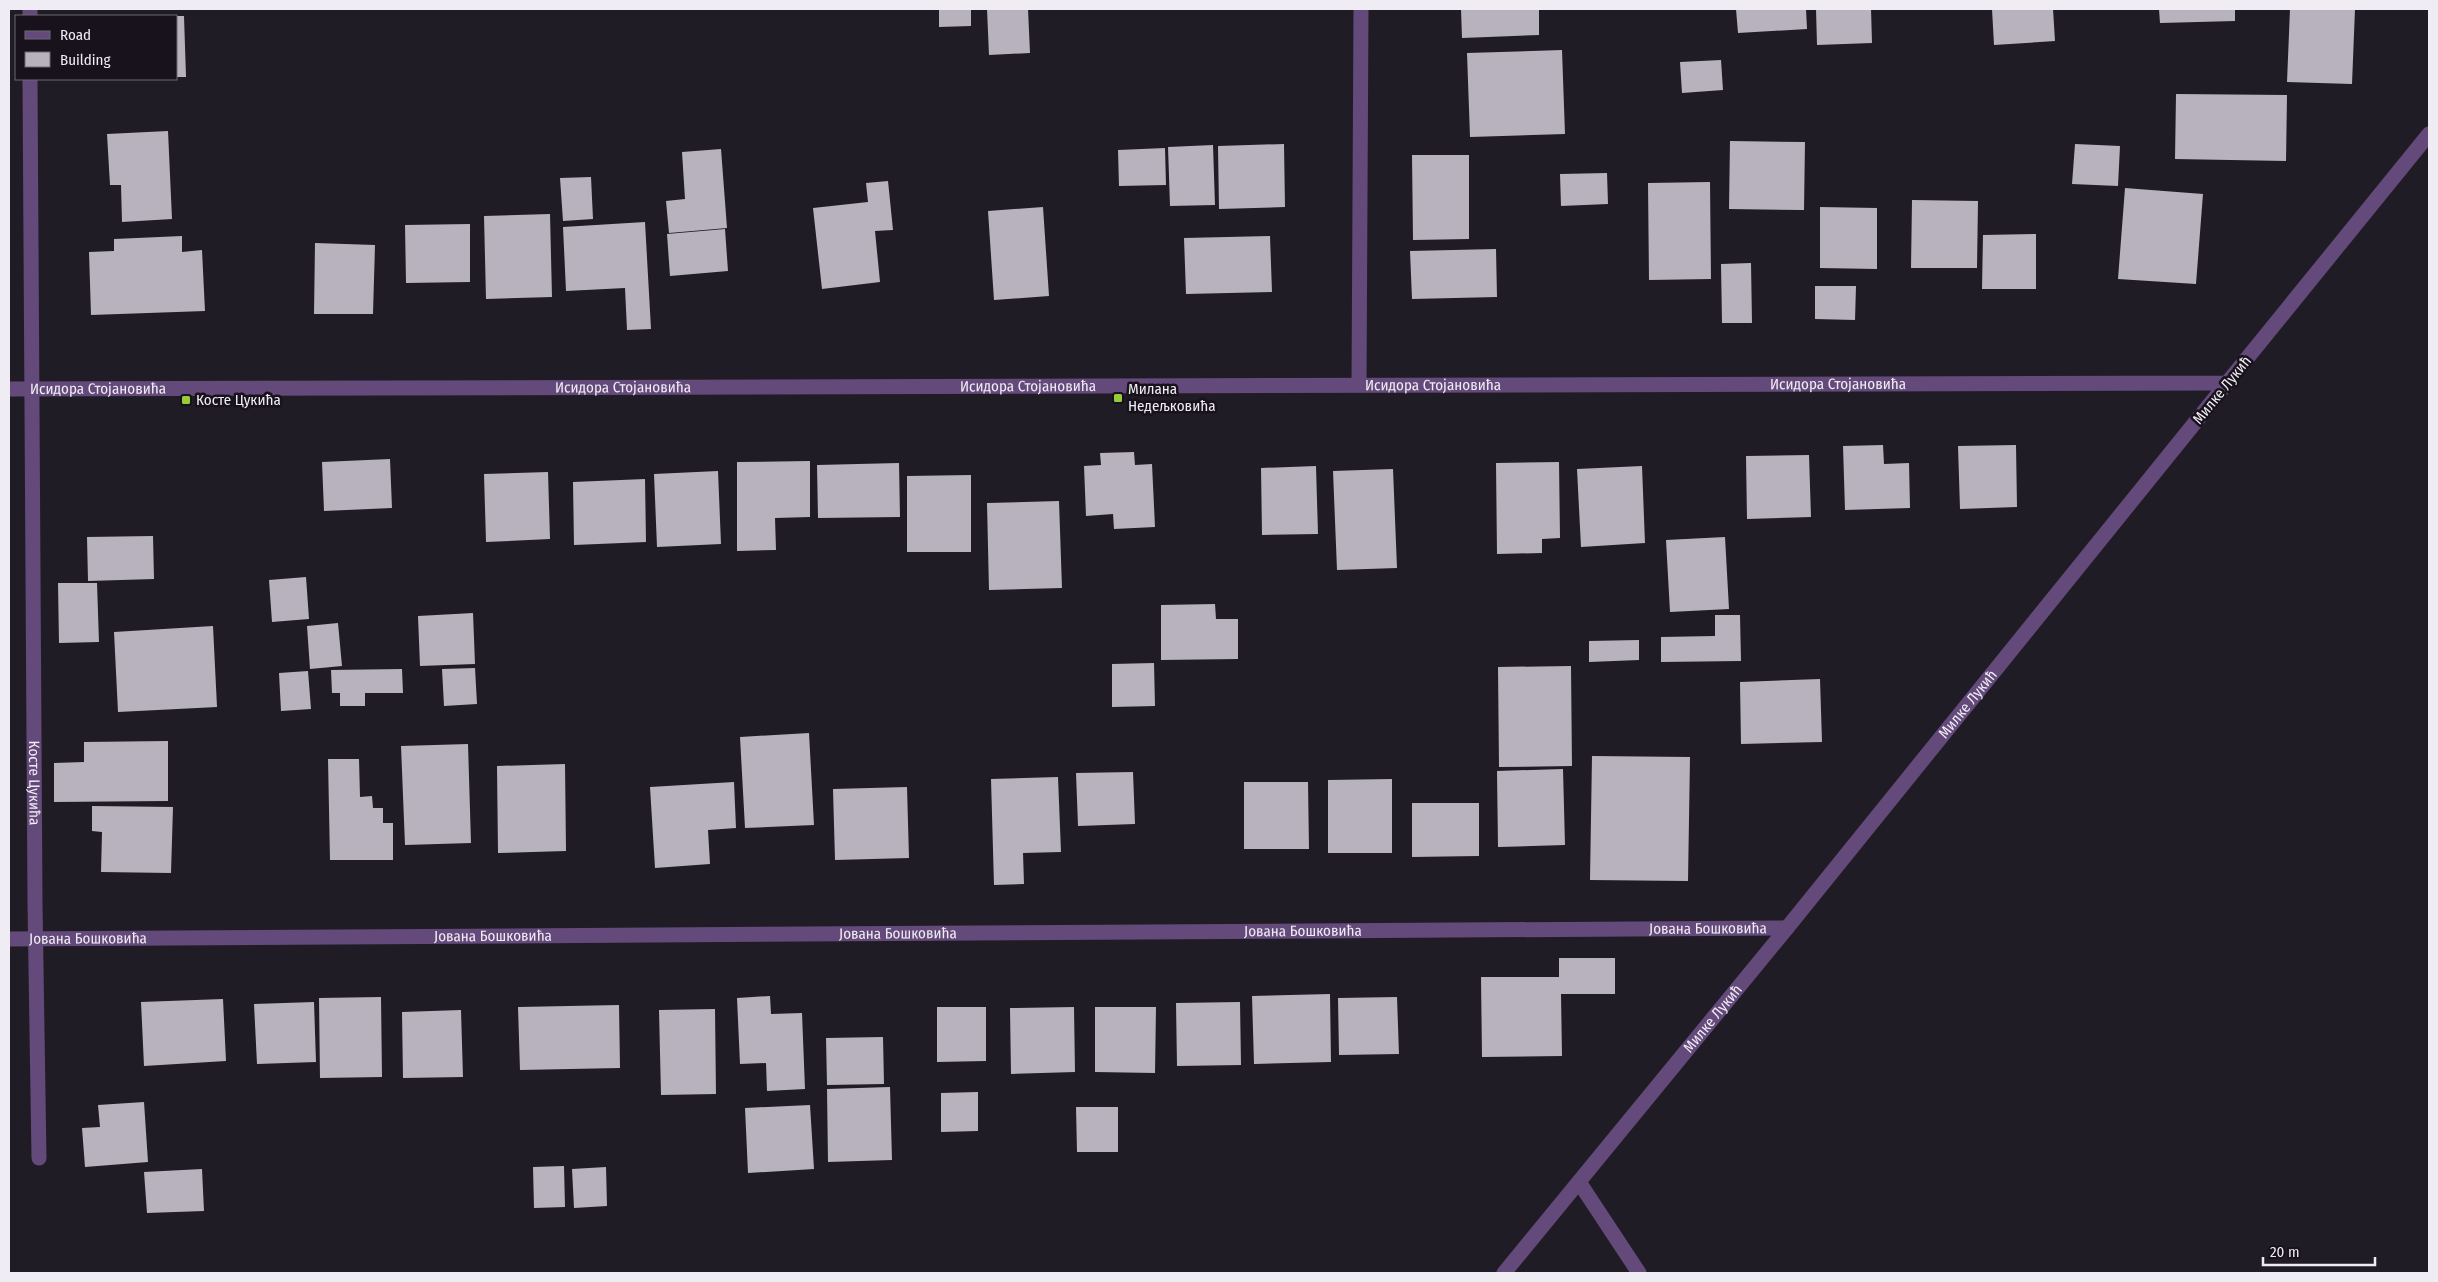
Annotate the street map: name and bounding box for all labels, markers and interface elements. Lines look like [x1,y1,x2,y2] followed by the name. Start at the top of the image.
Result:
[15,15,178,80] legend
[60,26,91,44] text: Road
[60,51,111,69] text: Building
[2189,352,2255,428] street label: Милке Лукић
[1770,375,1906,393] street label: Исидора Стојановића
[1365,376,1501,394] street label: Исидора Стојановића
[960,377,1096,395] street label: Исидора Стојановића
[555,378,691,397] street label: Исидора Стојановића
[30,380,166,398] street label: Исидора Стојановића
[1128,380,1216,415] place label: Милана Недељковића
[196,391,281,409] place label: Косте Цукића
[1112,392,1124,404] marker: Милана Недељковића
[180,394,192,406] marker: Косте Цукића
[1935,666,2001,742] street label: Милке Лукић
[25,740,44,825] street label: Косте Цукића
[1649,919,1767,938] street label: Јована Бошковића
[1244,922,1362,940] street label: Јована Бошковића
[839,924,957,943] street label: Јована Бошковића
[434,927,552,945] street label: Јована Бошковића
[29,929,147,948] street label: Јована Бошковића
[1679,981,1746,1056] street label: Милке Лукић
[2263,1234,2376,1266] scale bar
[2270,1243,2300,1261] text: 20 m

